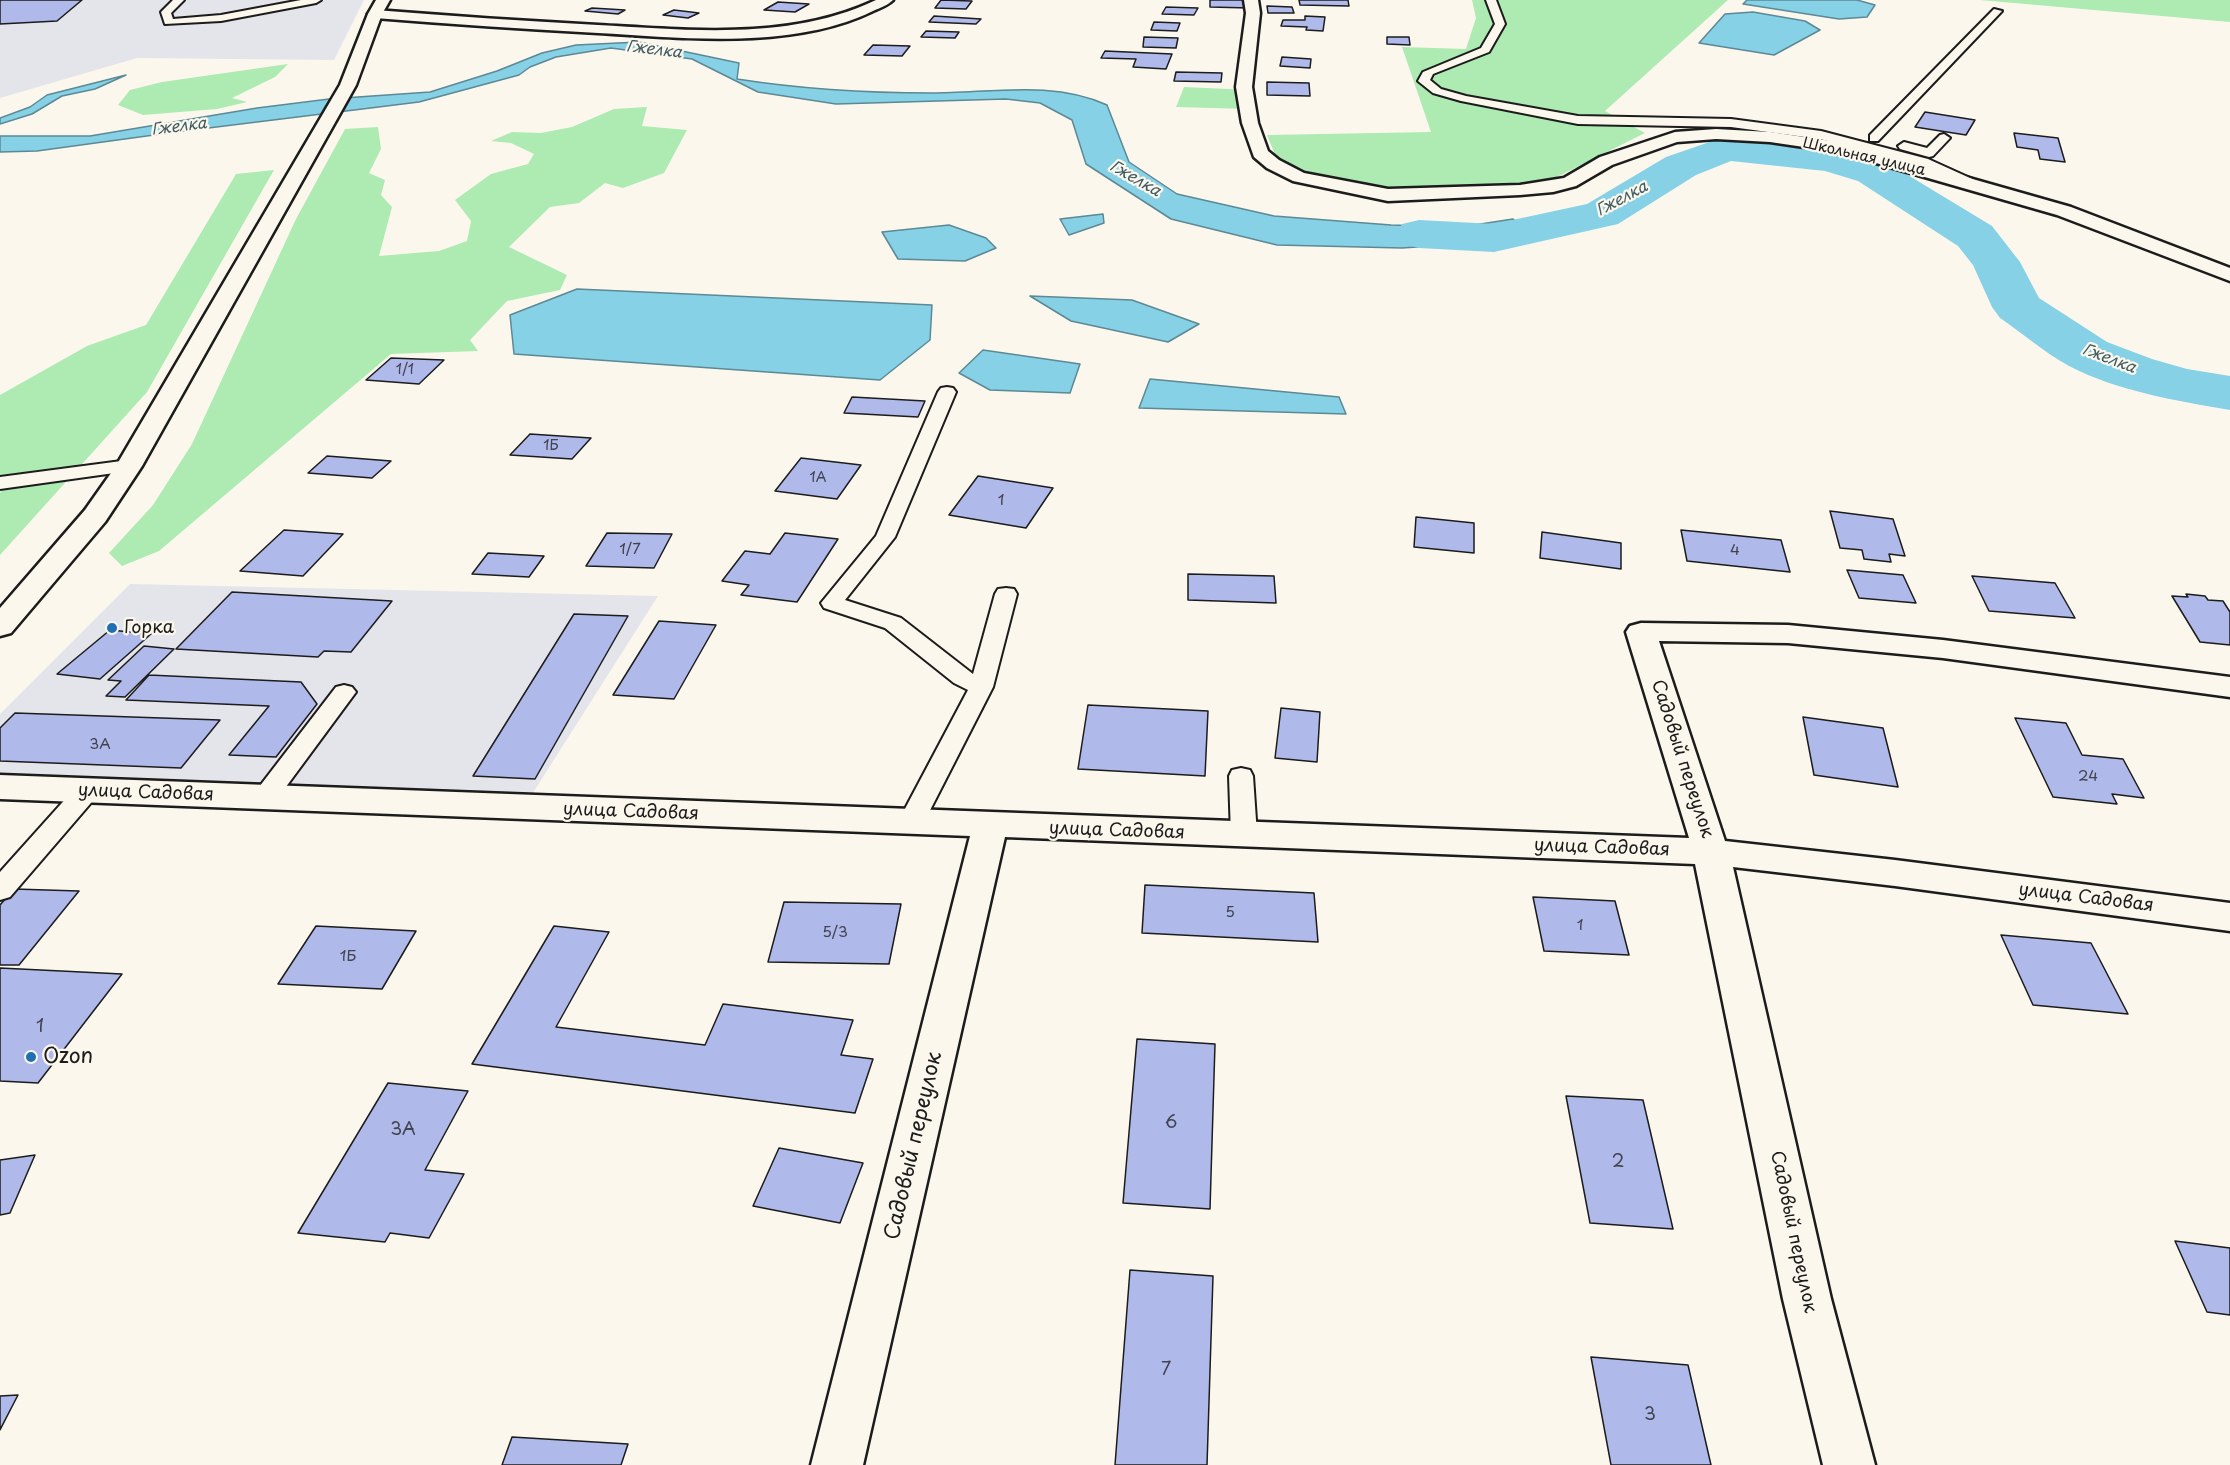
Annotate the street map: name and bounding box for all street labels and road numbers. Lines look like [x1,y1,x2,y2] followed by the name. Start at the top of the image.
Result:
[1801,134,1927,180] street label: Школьная улица
[1646,677,1718,841] street label: Садовый переулок
[78,780,214,806] street label: улица Садовая
[563,799,699,825] street label: улица Садовая
[1049,818,1185,844] street label: улица Садовая
[1534,835,1670,861] street label: улица Садовая
[2017,879,2155,917] street label: улица Садовая
[880,1049,948,1243] street label: Садовый переулок
[1765,1149,1821,1315] street label: Садовый переулок

